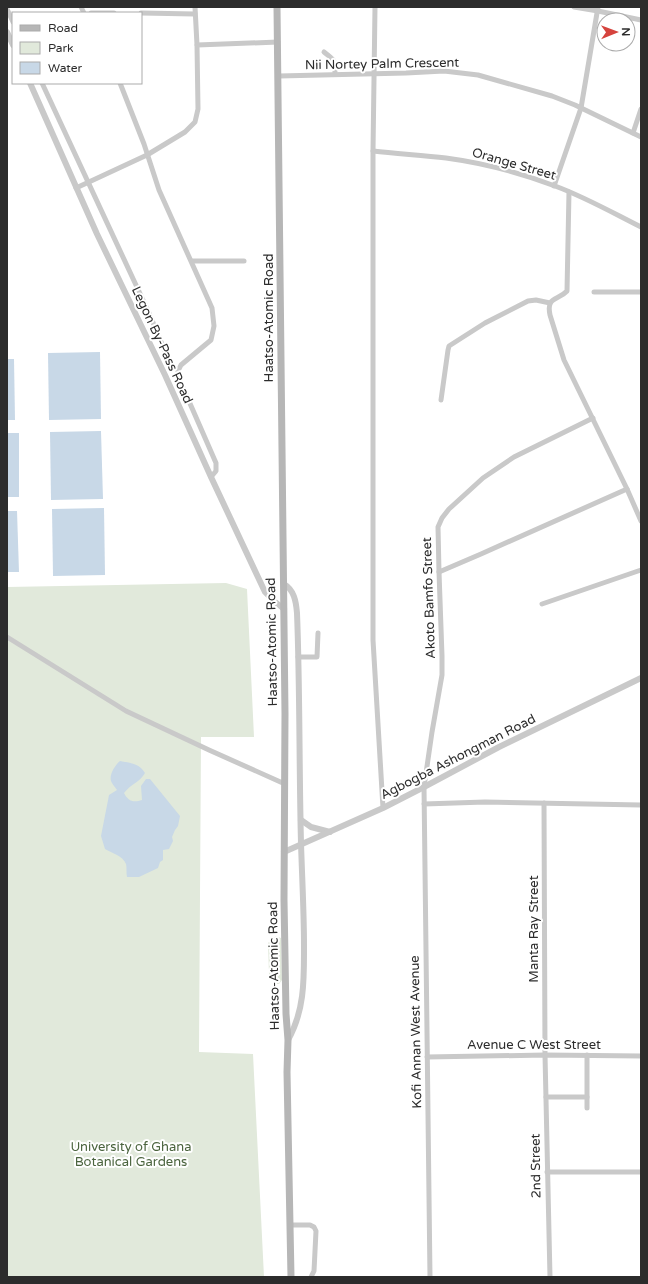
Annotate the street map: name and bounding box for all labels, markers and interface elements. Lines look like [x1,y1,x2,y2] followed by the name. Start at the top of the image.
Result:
[12,12,142,84] legend
[596,12,636,52] north arrow
[48,21,78,35] text: Road
[619,27,632,36] text: N
[48,41,74,55] text: Park
[305,55,459,73] street label: Nii Nortey Palm Crescent
[48,61,83,75] text: Water
[470,144,558,184] street label: Orange Street
[261,254,277,382] street label: Haatso-Atomic Road
[128,284,196,406] street label: Legon By-Pass Road
[419,537,439,659] street label: Akoto Bamfo Street
[263,577,281,707] street label: Haatso-Atomic Road
[378,711,538,803] street label: Agbogba Ashongman Road
[526,875,542,983] street label: Manta Ray Street
[265,901,283,1031] street label: Haatso-Atomic Road
[407,955,425,1109] street label: Kofi Annan West Avenue
[467,1037,601,1053] street label: Avenue C West Street
[527,1133,545,1199] street label: 2nd Street
[70,1139,192,1170] park label: University of Ghana Botanical Gardens

